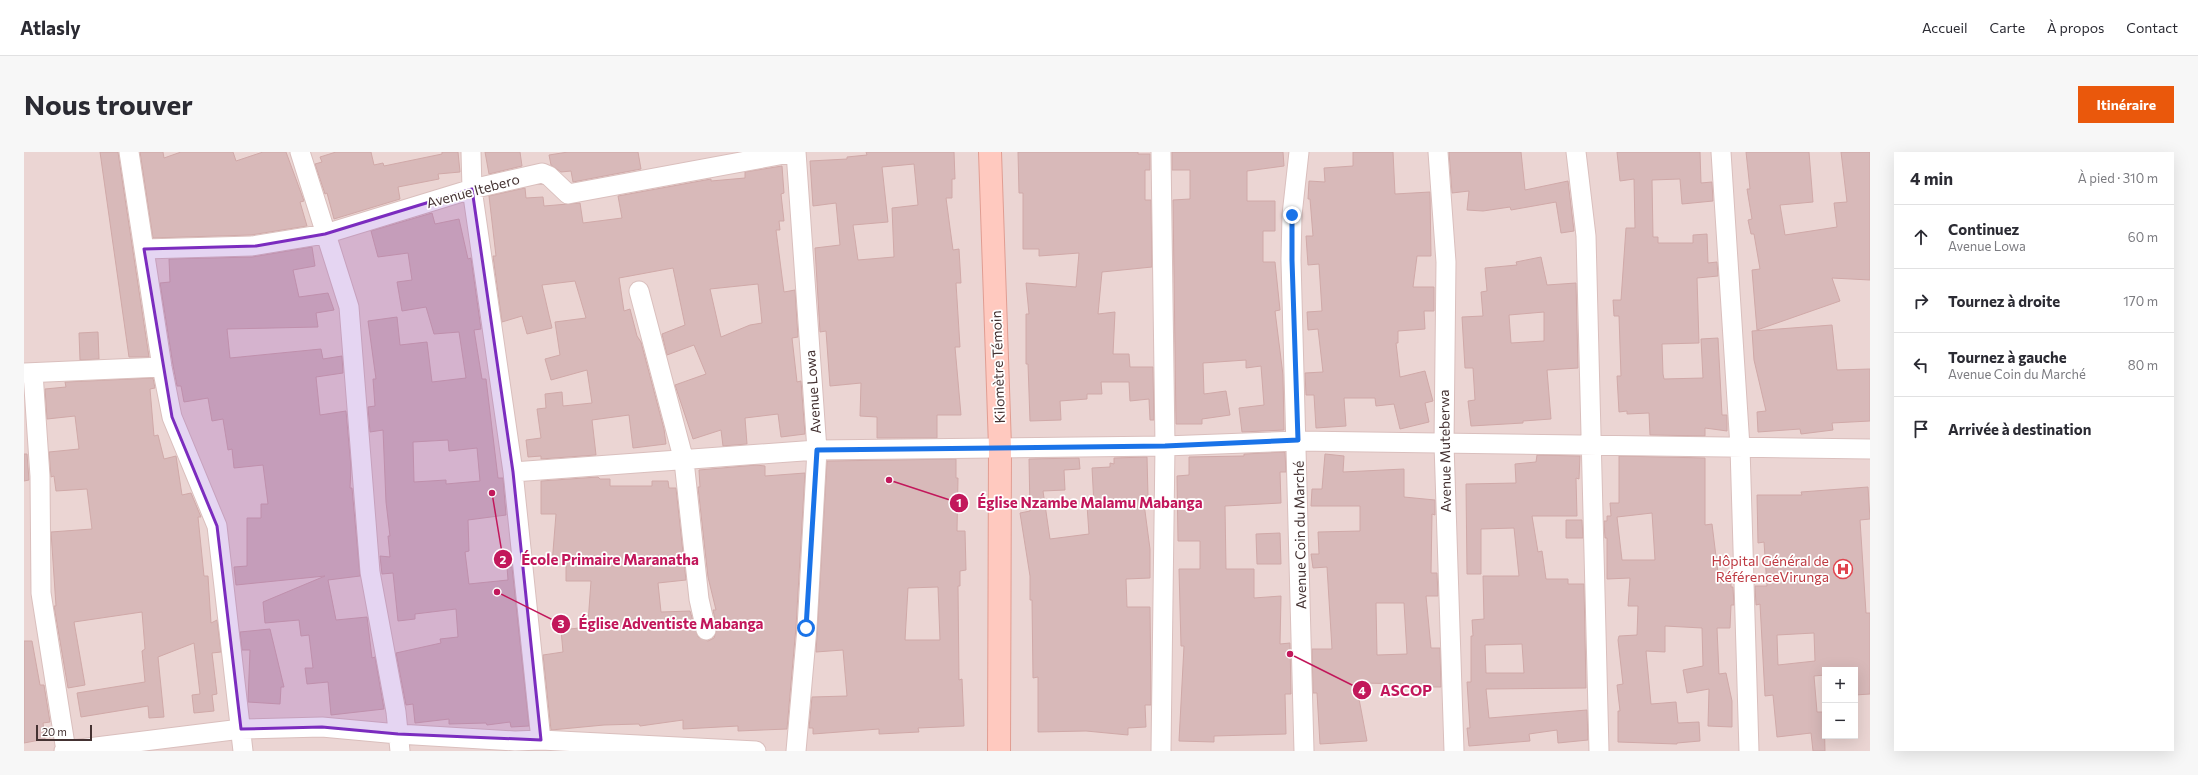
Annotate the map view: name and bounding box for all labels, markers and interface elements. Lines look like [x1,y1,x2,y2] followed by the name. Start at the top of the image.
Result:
[20,16,81,39] text: Atlasly
[1922,19,1968,36] text: Accueil
[1990,19,2025,36] text: Carte
[2047,19,2104,36] text: À propos
[2126,19,2178,36] text: Contact
[2078,86,2174,123] button: Itinéraire
[24,87,193,121] text: Nous trouver
[1910,168,1953,189] text: 4 min
[424,170,521,211] street label: Avenue Itebero
[2078,170,2158,186] text: À pied · 310 m
[1283,206,1301,224] route end
[1948,220,2019,238] text: Continuez
[1910,226,1932,248] icon: ahead
[2128,229,2158,245] text: 60 m
[1948,238,2026,254] text: Avenue Lowa
[1910,290,1932,312] icon: right
[1948,292,2060,310] text: Tournez à droite
[2123,293,2158,309] text: 170 m
[987,310,1008,424] street label: Kilomètre Témoin
[1948,348,2067,366] text: Tournez à gauche
[801,350,824,434] street label: Avenue Lowa
[1910,354,1932,376] icon: left
[2128,357,2158,373] text: 80 m
[1948,366,2086,382] text: Avenue Coin du Marché
[1435,389,1454,513] street label: Avenue Muteberwa
[1910,418,1932,440] icon: arrive
[1948,420,2091,438] text: Arrivée à destination
[1290,461,1309,609] street label: Avenue Coin du Marché
[949,490,1211,517] callout: Église Nzambe Malamu Mabanga
[977,493,1203,511] text: Église Nzambe Malamu Mabanga
[956,495,962,509] text: 1
[493,546,707,573] callout: École Primaire Maranatha
[521,550,699,568] text: École Primaire Maranatha
[500,552,507,566] text: 2
[1711,552,1829,585] place label: Hôpital Général de RéférenceVirunga
[1832,558,1854,580] hospital icon: Hôpital Général de RéférenceVirunga
[551,610,772,637] callout: Église Adventiste Mabanga
[579,614,764,632] text: Église Adventiste Mabanga
[558,616,565,630] text: 3
[797,619,815,637] route start
[1822,667,1858,739] map controls
[1822,667,1858,703] button: +
[1352,677,1440,704] callout: ASCOP
[1380,681,1432,699] text: ASCOP
[1358,683,1366,697] text: 4
[1822,703,1858,739] button: −
[36,723,92,742] scale bar
[42,725,67,738] text: 20 m

